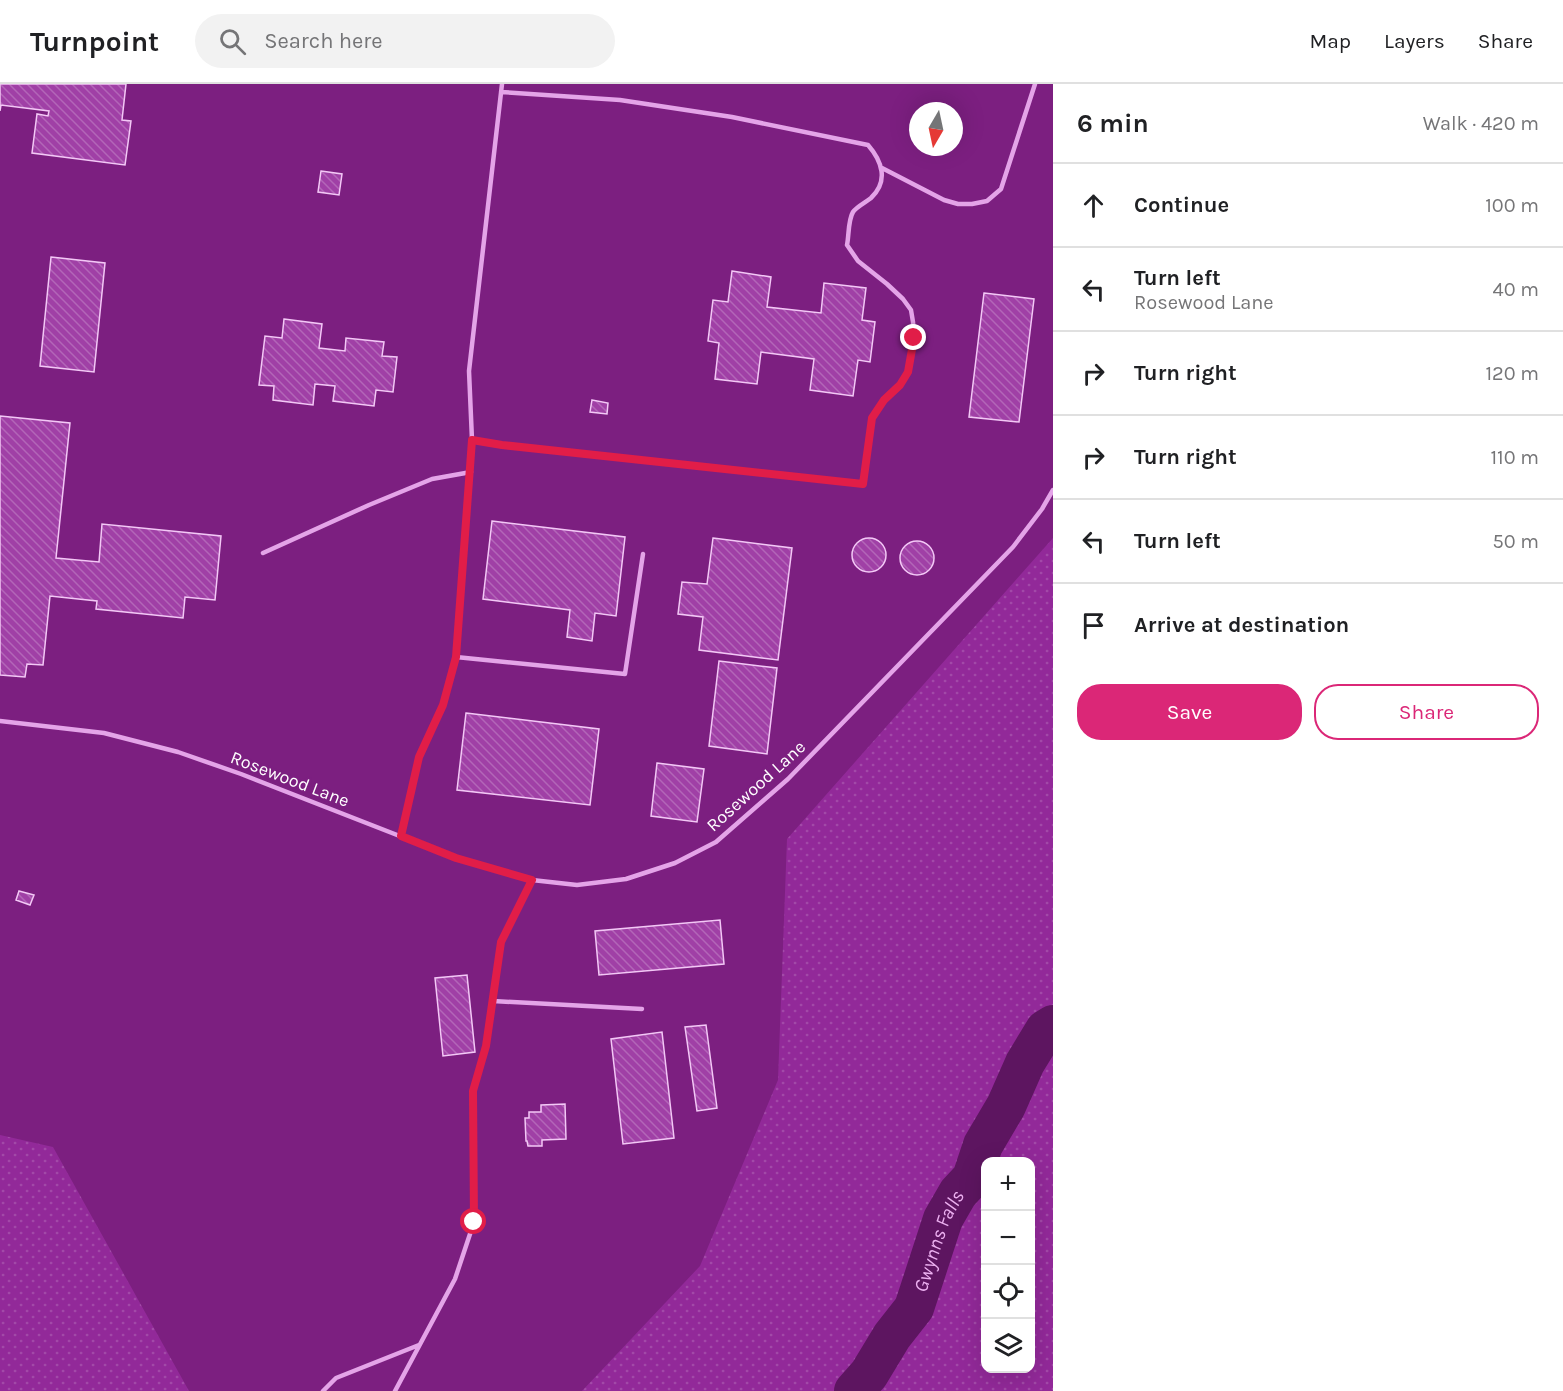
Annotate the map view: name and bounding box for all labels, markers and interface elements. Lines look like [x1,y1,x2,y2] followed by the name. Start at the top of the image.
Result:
[195,14,615,68] search box
[30,25,159,58] text: Turnpoint
[216,25,249,58] icon: search
[264,28,383,54] text: Search here
[1309,29,1351,53] text: Map
[1384,29,1445,53] text: Layers
[1478,29,1533,53] text: Share
[909,102,963,156] north arrow
[1077,108,1149,139] text: 6 min
[1423,112,1539,135] text: Walk · 420 m
[1077,189,1110,222] icon: ahead
[1134,192,1229,218] text: Continue
[1485,194,1539,217] text: 100 m
[1134,265,1221,291] text: Turn left
[1077,273,1110,306] icon: left
[1493,278,1539,301] text: 40 m
[1134,291,1274,314] text: Rosewood Lane
[900,324,926,350] route end
[1077,357,1110,390] icon: right
[1134,360,1237,386] text: Turn right
[1485,362,1539,385] text: 120 m
[1077,441,1110,474] icon: right
[1134,444,1237,470] text: Turn right
[1490,446,1539,469] text: 110 m
[1077,525,1110,558] icon: left
[1134,528,1221,554] text: Turn left
[1492,530,1539,553] text: 50 m
[1077,609,1110,642] icon: arrive
[1134,612,1349,638] text: Arrive at destination
[1077,684,1302,740] button: Save
[1314,684,1539,740] button: Share
[702,736,810,836] street label: Rosewood Lane
[227,746,353,812] street label: Rosewood Lane
[981,1157,1035,1373] map controls
[981,1157,1035,1211] button: +
[909,1186,969,1295] water label: Gwynns Falls
[460,1208,486,1234] route start
[981,1211,1035,1265] button: −
[981,1265,1035,1319] button: locate
[981,1319,1035,1373] button: layers

